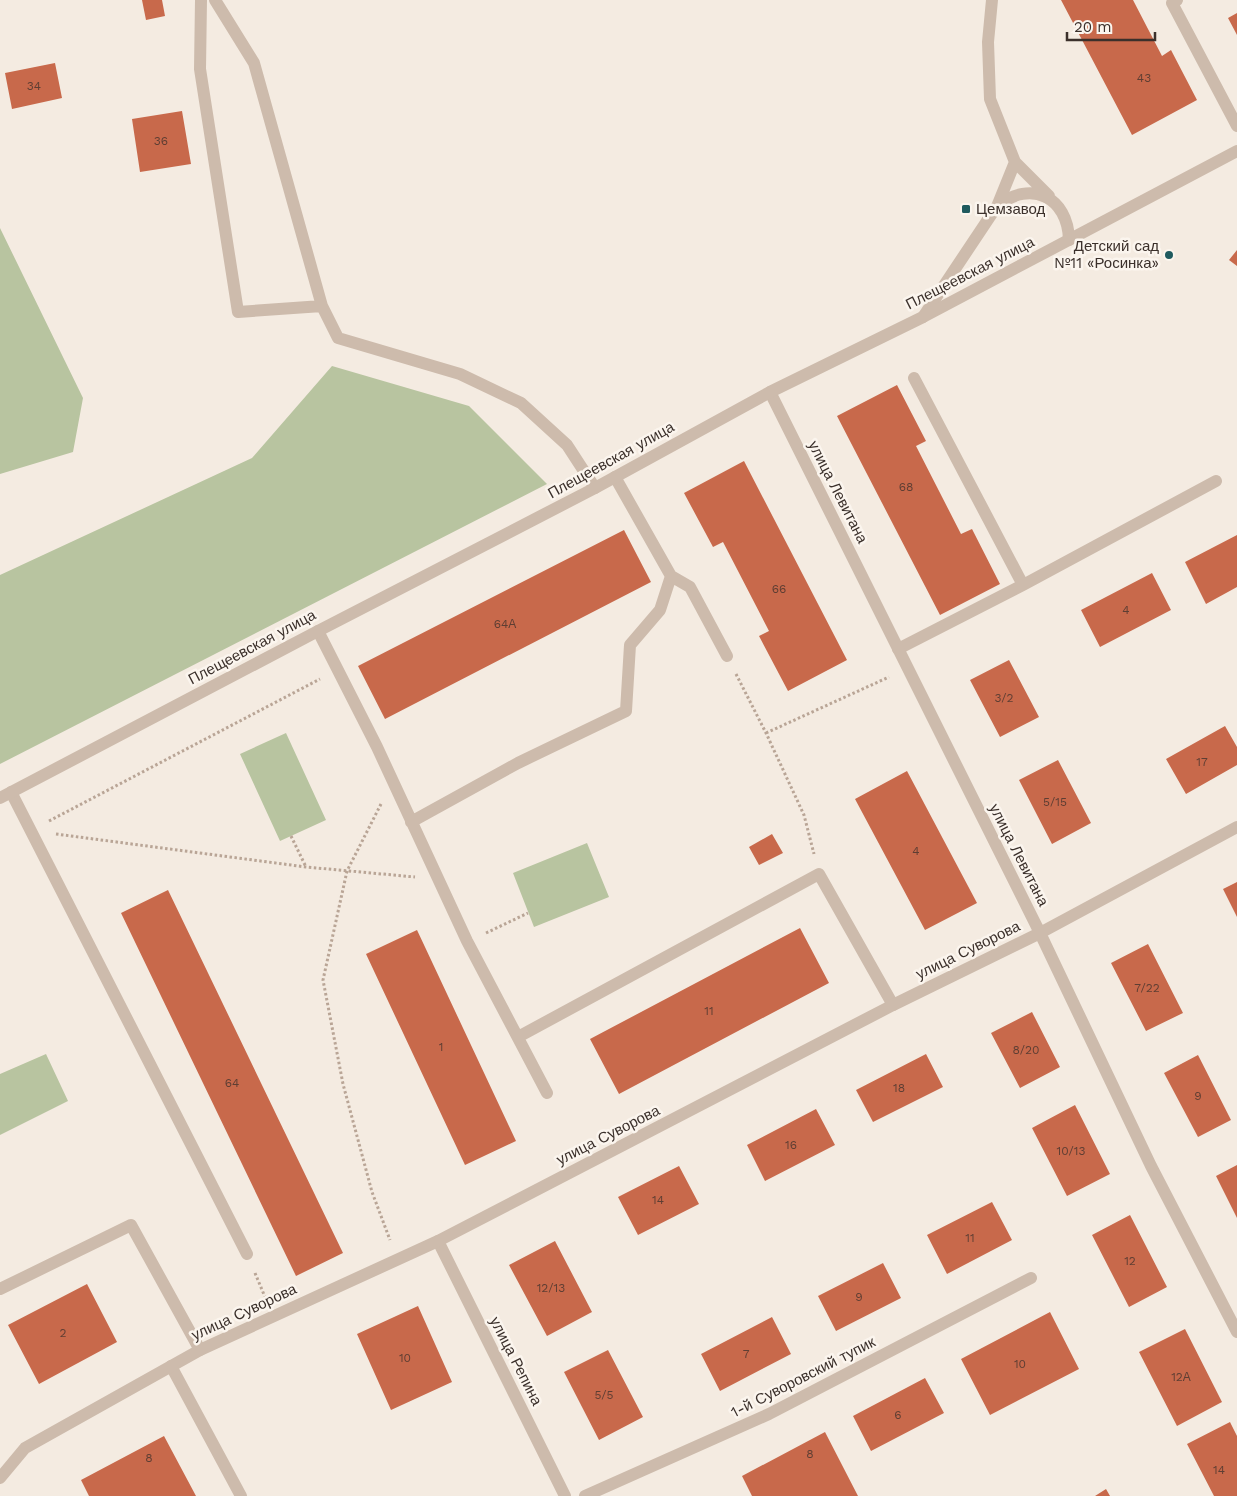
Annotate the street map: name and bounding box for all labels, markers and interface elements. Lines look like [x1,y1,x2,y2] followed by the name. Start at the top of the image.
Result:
[1067,10,1154,42] scale bar
[1074,18,1112,36] text: 20 m
[1137,71,1151,85] house number: 43
[27,79,41,93] house number: 34
[154,134,168,148] house number: 36
[976,200,1046,218] place label: Цемзавод
[960,203,972,215] marker: Цемзавод
[903,233,1038,313] street label: Плещеевская улица
[1054,237,1159,272] place label: Детский сад №11 «Росинка»
[1163,249,1175,261] marker: Детский сад №11 «Росинка»
[545,417,678,502] street label: Плещеевская улица
[804,438,872,547] street label: улица Левитана
[899,480,913,494] house number: 68
[772,582,786,596] house number: 66
[1122,603,1130,617] house number: 4
[185,605,319,688] street label: Плещеевская улица
[494,617,516,631] house number: 64А
[994,691,1014,705] house number: 3/2
[1196,755,1208,769] house number: 17
[1043,795,1067,809] house number: 5/15
[985,801,1053,910] street label: улица Левитана
[912,844,920,858] house number: 4
[913,917,1024,983] street label: улица Суворова
[1134,981,1160,995] house number: 7/22
[704,1004,714,1018] house number: 11
[439,1040,443,1054] house number: 1
[1012,1043,1040,1057] house number: 8/20
[225,1076,239,1090] house number: 64
[893,1081,905,1095] house number: 18
[1194,1089,1202,1103] house number: 9
[553,1101,663,1169] street label: улица Суворова
[785,1138,797,1152] house number: 16
[1057,1144,1085,1158] house number: 10/13
[652,1193,664,1207] house number: 14
[965,1231,975,1245] house number: 11
[1124,1254,1136,1268] house number: 12
[189,1280,300,1344] street label: улица Суворова
[537,1281,565,1295] house number: 12/13
[855,1290,863,1304] house number: 9
[486,1314,546,1409] street label: улица Репина
[60,1326,67,1340] house number: 2
[728,1333,879,1421] street label: 1-й Суворовский тупик
[743,1347,750,1361] house number: 7
[399,1351,411,1365] house number: 10
[1014,1357,1026,1371] house number: 10
[1171,1370,1191,1384] house number: 12А
[594,1388,614,1402] house number: 5/5
[894,1408,902,1422] house number: 6
[806,1447,814,1461] house number: 8
[145,1451,153,1465] house number: 8
[1213,1463,1225,1477] house number: 14

